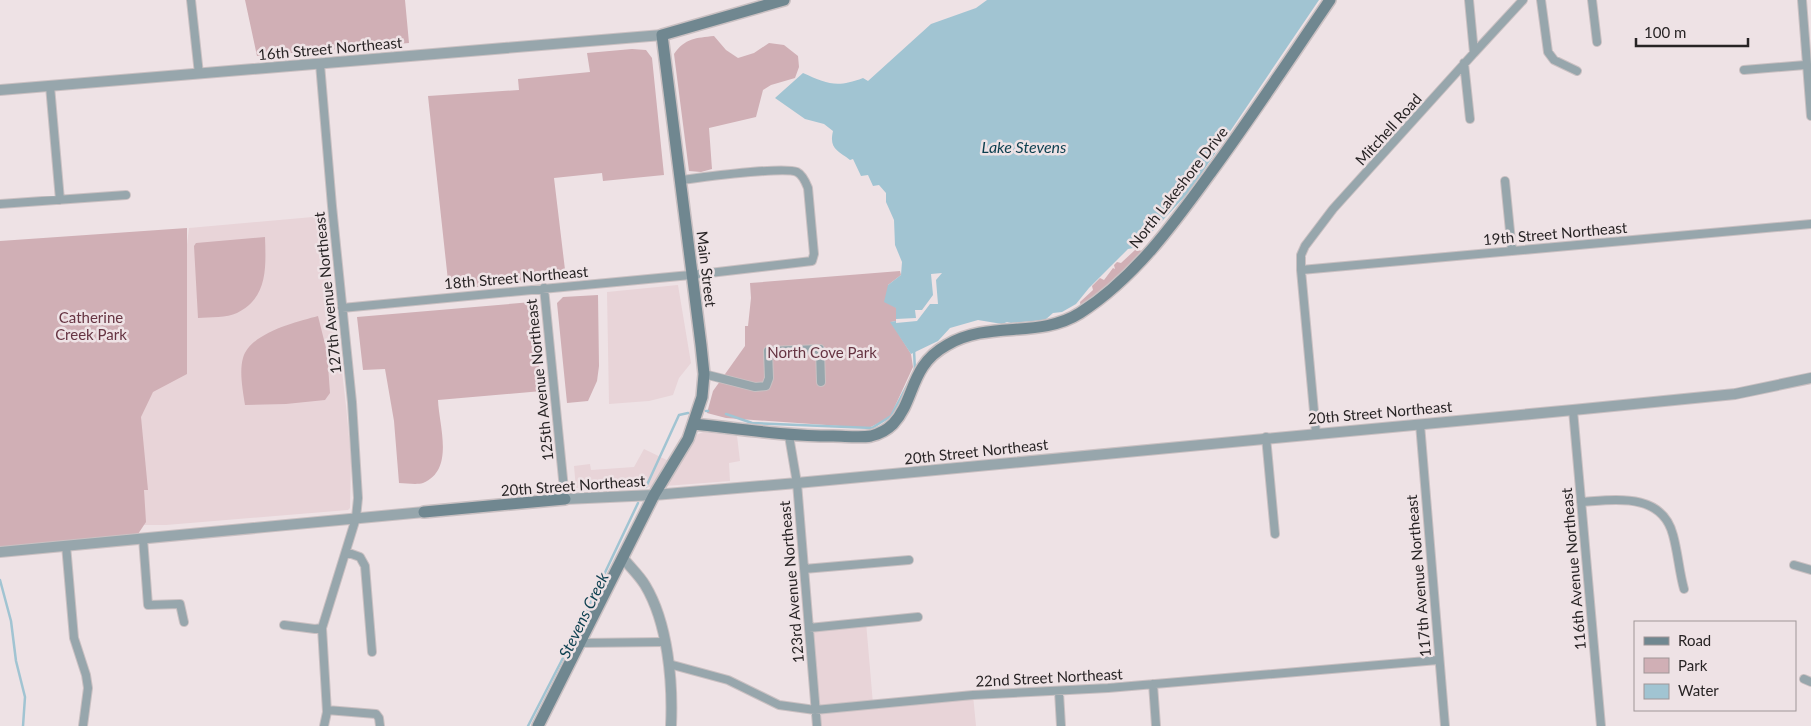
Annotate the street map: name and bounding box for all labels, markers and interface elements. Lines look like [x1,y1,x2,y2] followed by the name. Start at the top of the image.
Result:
[1636,15,1748,47] scale bar
[1644,23,1686,41] text: 100 m
[257,33,403,63] street label: 16th Street Northeast
[1351,89,1425,169] street label: Mitchell Road
[1125,123,1231,251] street label: North Lakeshore Drive
[982,137,1067,156] water label: Lake Stevens
[309,210,344,375] street label: 127th Avenue Northeast
[1482,218,1628,248] street label: 19th Street Northeast
[693,230,721,309] street label: Main Street
[443,262,589,292] street label: 18th Street Northeast
[521,297,556,462] street label: 125th Avenue Northeast
[55,308,127,343] park label: Catherine Creek Park
[767,343,877,361] park label: North Cove Park
[1307,397,1453,427] street label: 20th Street Northeast
[903,434,1049,468] street label: 20th Street Northeast
[500,471,646,499] street label: 20th Street Northeast
[1557,486,1589,651] street label: 116th Avenue Northeast
[1402,493,1434,658] street label: 117th Avenue Northeast
[775,500,807,664] street label: 123rd Avenue Northeast
[554,569,612,661] water label: Stevens Creek
[1634,621,1796,711] legend
[1678,631,1711,649] text: Road
[1678,656,1708,674] text: Park
[975,664,1124,690] street label: 22nd Street Northeast
[1678,681,1719,699] text: Water

